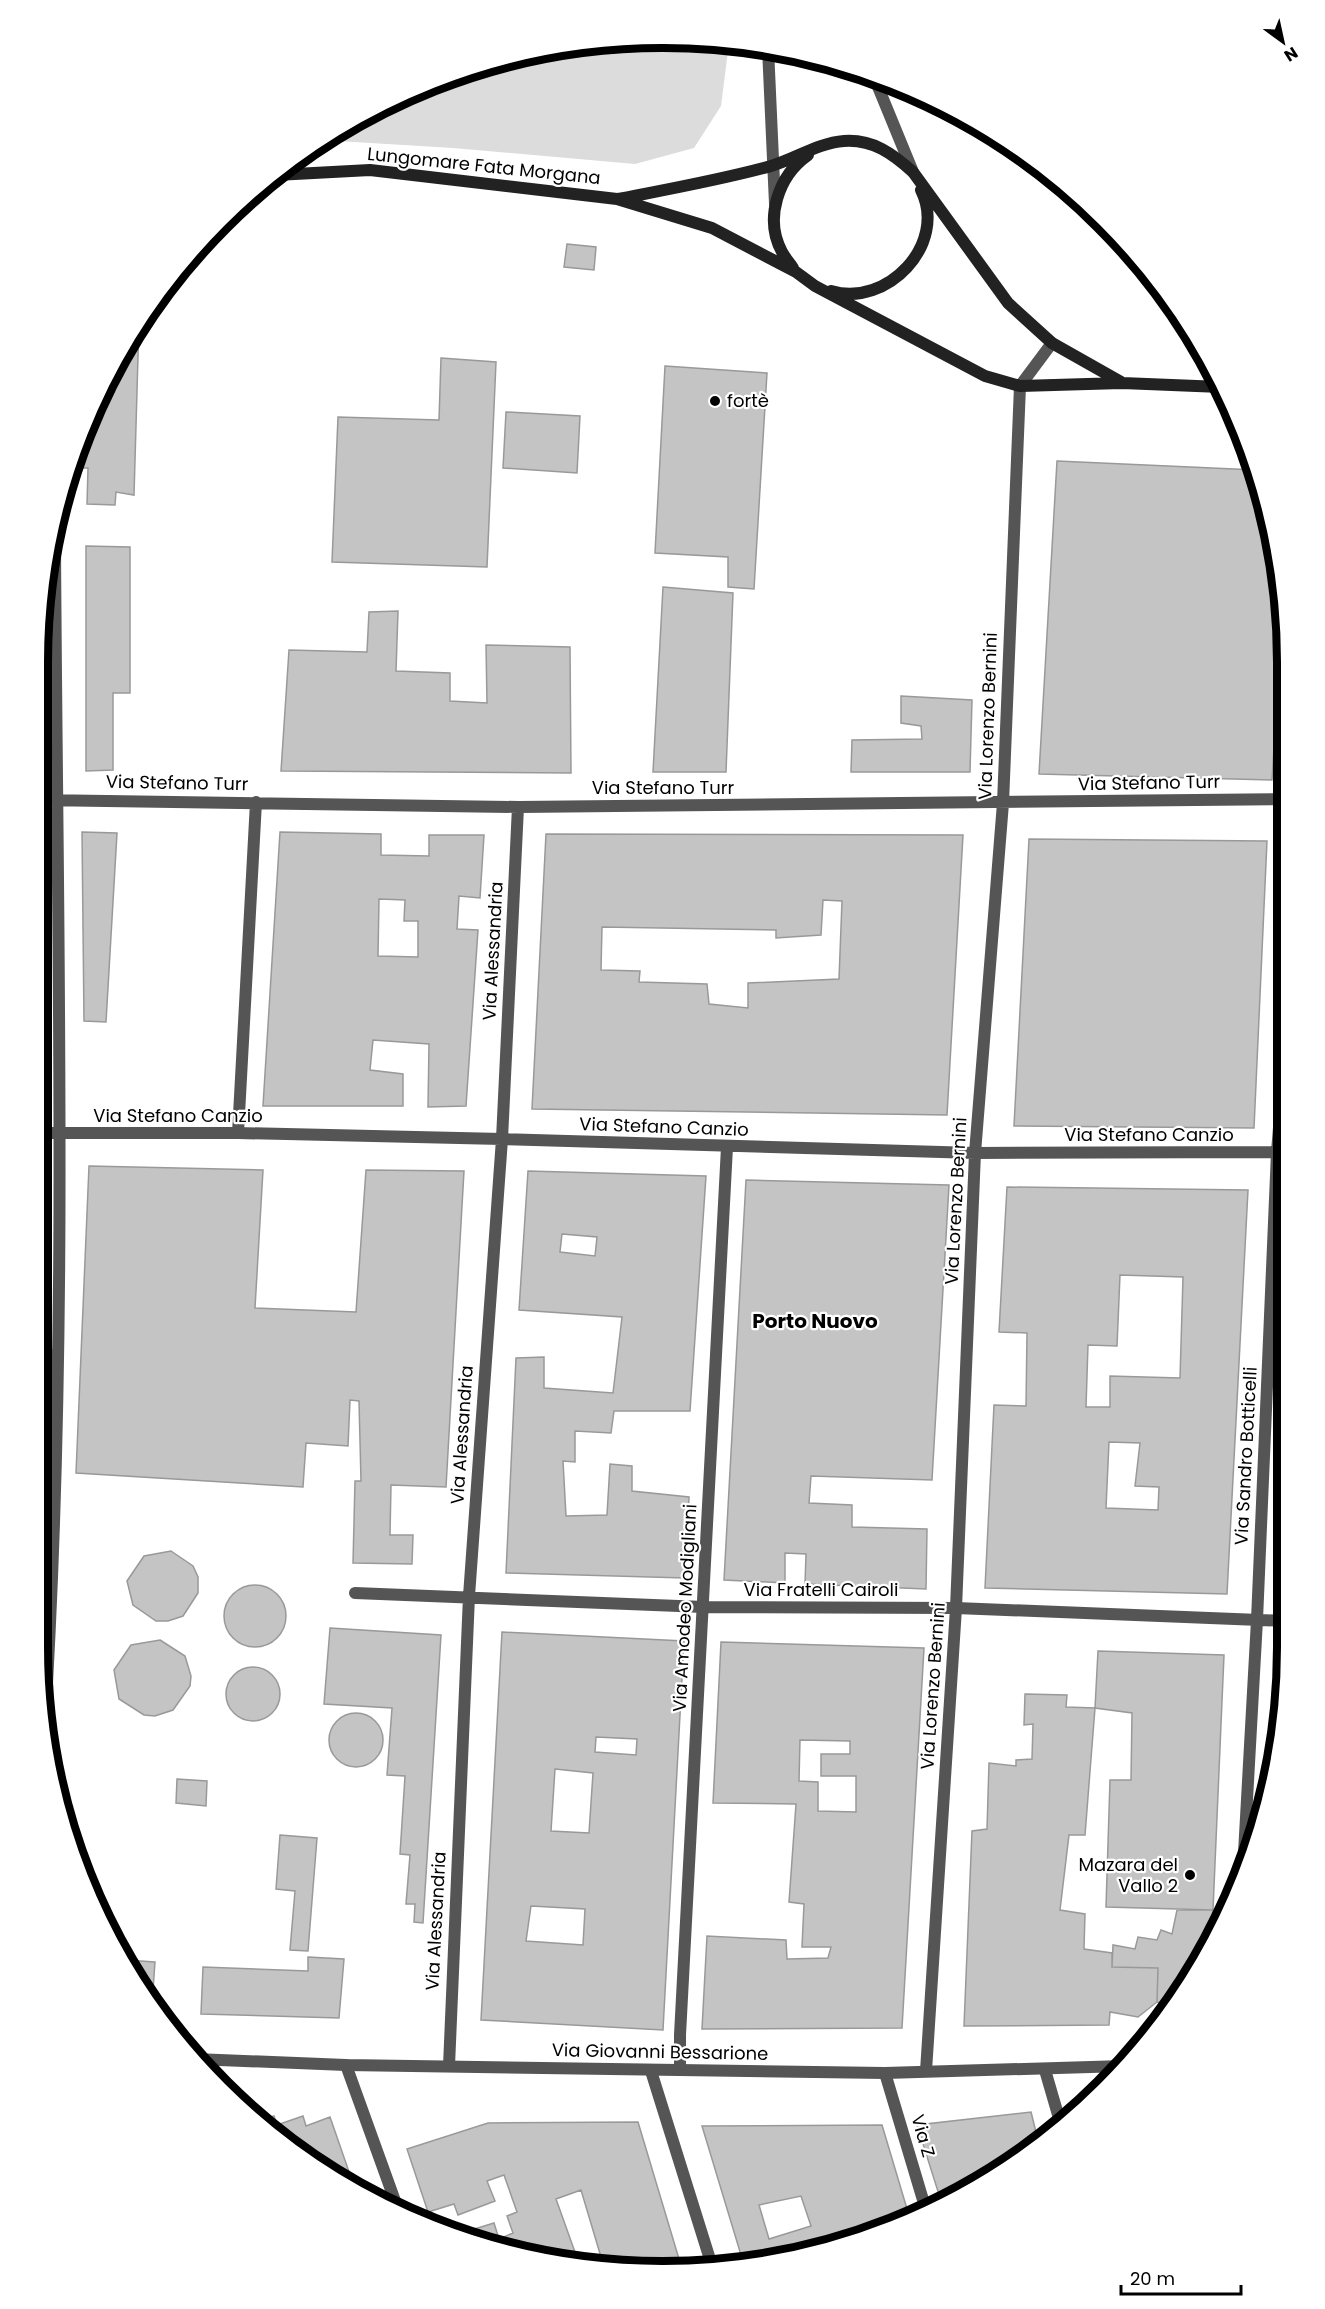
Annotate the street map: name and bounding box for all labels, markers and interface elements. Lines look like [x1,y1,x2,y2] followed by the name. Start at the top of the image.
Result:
[1253,12,1313,72] north arrow
[1280,41,1302,67] text: N
[366,141,602,190] street label: Lungomare Fata Morgana
[727,388,769,413] place label: fortè
[708,394,722,408] marker: fortè
[972,632,1003,800] street label: Via Lorenzo Bernini
[106,769,249,796] street label: Via Stefano Turr
[1078,769,1221,796] street label: Via Stefano Turr
[592,775,735,800] street label: Via Stefano Turr
[476,881,509,1021] street label: Via Alessandria
[93,1103,263,1128] street label: Via Stefano Canzio
[579,1111,749,1142] street label: Via Stefano Canzio
[939,1117,972,1285] street label: Via Lorenzo Bernini
[1064,1122,1234,1147] street label: Via Stefano Canzio
[752,1307,878,1335] district label: Porto Nuovo
[444,1365,479,1505] street label: Via Alessandria
[1228,1366,1263,1546] street label: Via Sandro Botticelli
[667,1503,702,1713] street label: Via Amodeo Modigliani
[744,1577,898,1602] street label: Via Fratelli Cairoli
[914,1602,951,1770] street label: Via Lorenzo Bernini
[419,1851,452,1991] street label: Via Alessandria
[1079,1852,1178,1898] place label: Mazara del Vallo 2
[1183,1868,1197,1882] marker: Mazara del Vallo 2
[552,2037,768,2066] street label: Via Giovanni Bessarione
[905,2112,941,2160] street label: Via Z
[1121,2258,1241,2296] scale bar
[1130,2266,1175,2291] text: 20 m

